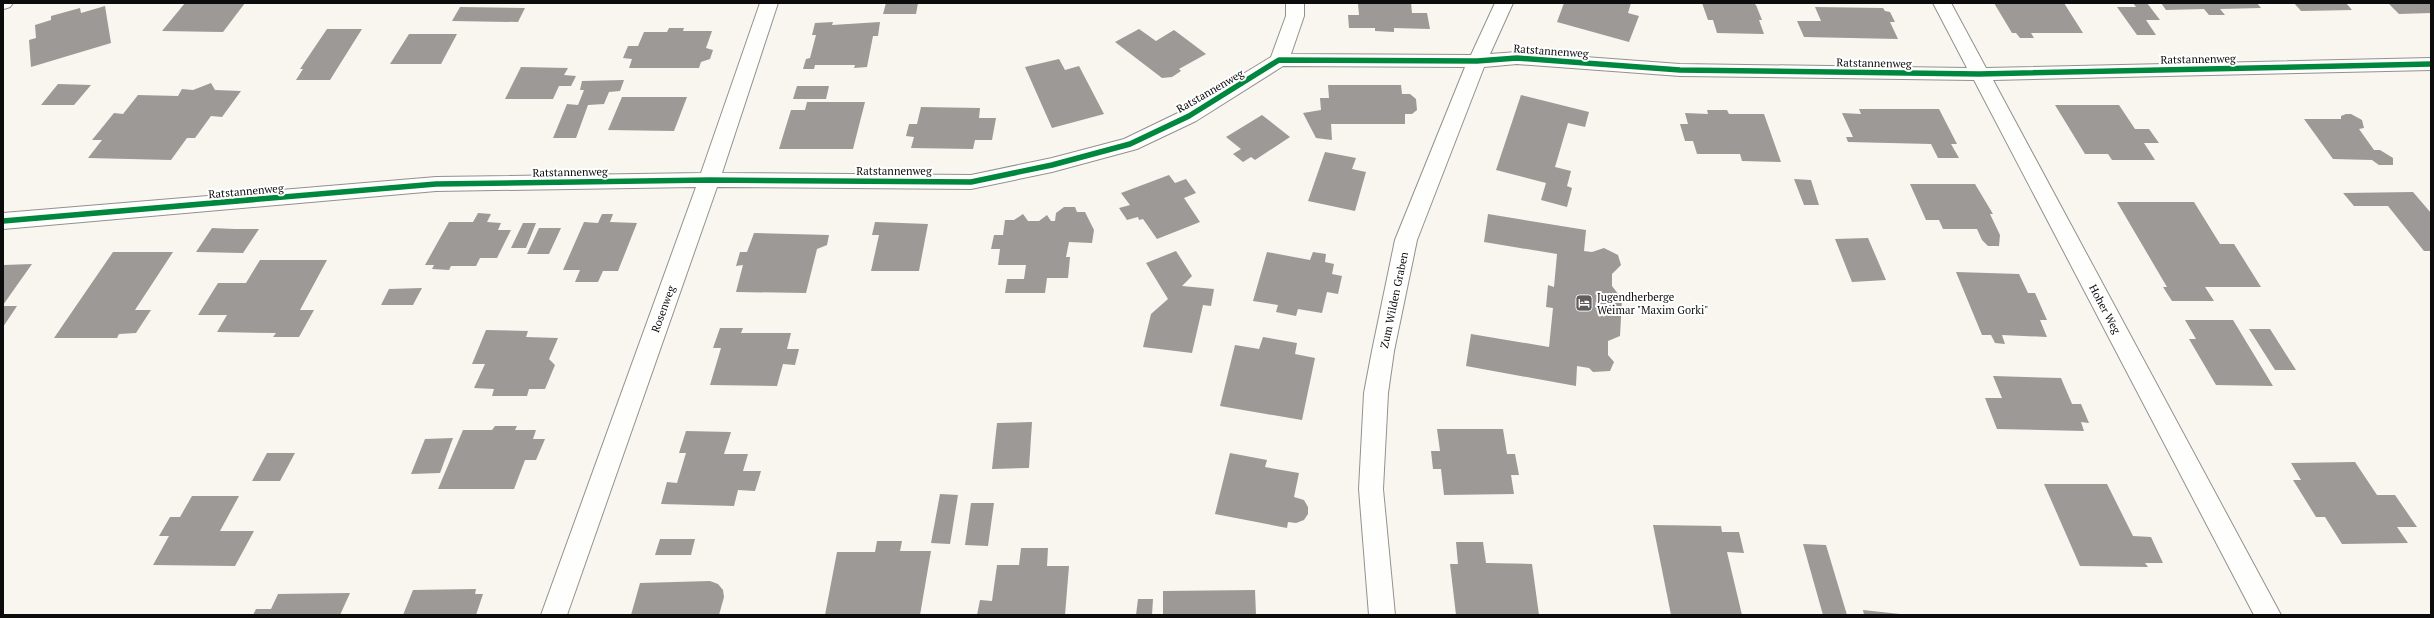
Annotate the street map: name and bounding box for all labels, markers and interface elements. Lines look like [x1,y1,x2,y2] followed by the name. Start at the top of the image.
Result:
[1513,41,1589,61] street label: Ratstannenweg
[2160,51,2236,67] street label: Ratstannenweg
[1836,55,1912,71] street label: Ratstannenweg
[1174,66,1246,116] street label: Ratstannenweg
[532,164,608,180] street label: Ratstannenweg
[856,164,932,178] street label: Ratstannenweg
[208,181,284,201] street label: Ratstannenweg
[1377,250,1411,350] street label: Zum Wilden Graben
[2086,282,2124,336] street label: Hoher Weg
[648,283,678,334] street label: Rosenweg
[1597,290,1708,317] place label: Jugendherberge Weimar "Maxim Gorki"
[1574,293,1594,313] hotel icon: Jugendherberge Weimar "Maxim Gorki"

